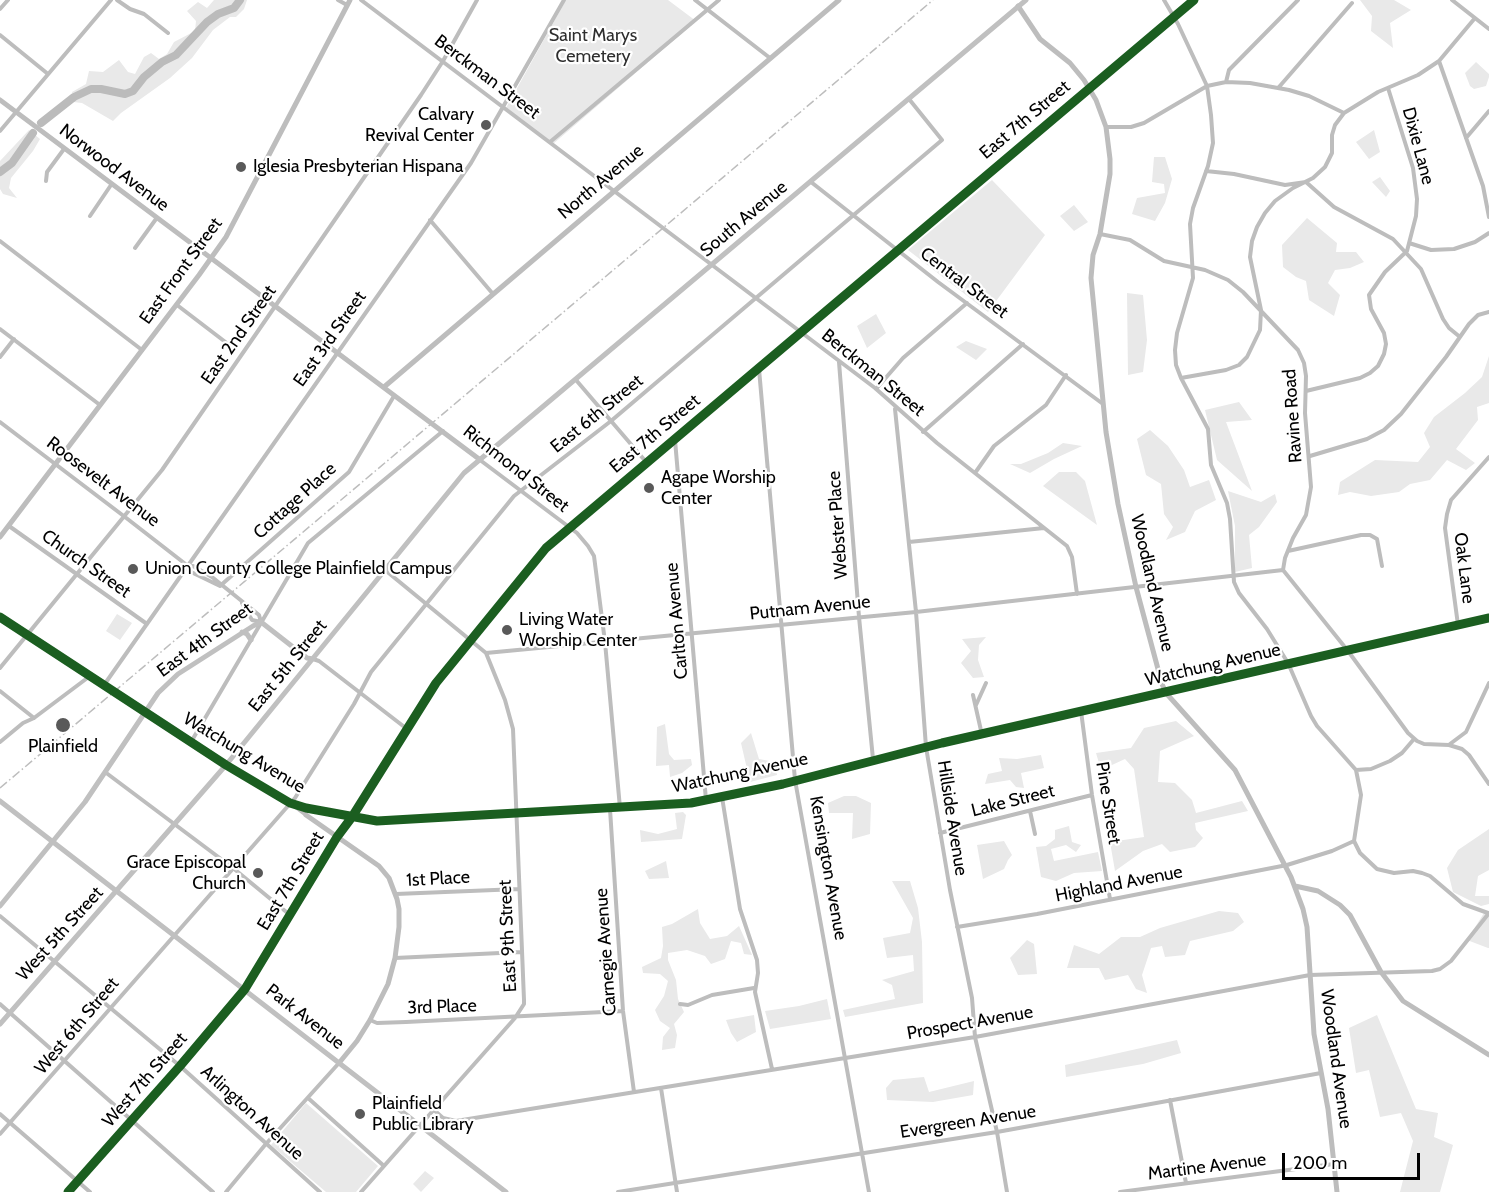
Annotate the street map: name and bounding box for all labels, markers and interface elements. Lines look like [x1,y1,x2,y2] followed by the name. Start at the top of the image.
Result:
[549,25,637,68] park label: Saint Marys Cemetery
[430,30,544,124] street label: Berckman Street
[975,76,1075,164] street label: East 7th Street
[365,104,474,146] place label: Calvary Revival Center
[1397,105,1439,187] street label: Dixie Lane
[479,118,493,132] marker: Calvary Revival Center
[55,120,173,216] street label: Norwood Avenue
[554,140,648,224] street label: North Avenue
[253,156,463,178] place label: Iglesia Presbyterian Hispana
[234,160,248,174] marker: Iglesia Presbyterian Hispana
[696,176,792,262] street label: South Avenue
[135,214,227,328] street label: East Front Street
[916,243,1012,323] street label: Central Street
[197,281,281,389] street label: East 2nd Street
[289,287,371,391] street label: East 3rd Street
[817,325,929,421] street label: Berckman Street
[1279,368,1307,464] street label: Ravine Road
[546,370,648,458] street label: East 6th Street
[605,390,705,478] street label: East 7th Street
[459,421,573,517] street label: Richmond Street
[42,432,164,532] street label: Roosevelt Avenue
[249,458,341,544] street label: Cottage Place
[661,467,776,510] place label: Agape Worship Center
[823,470,853,580] street label: Webster Place
[642,481,656,495] marker: Agape Worship Center
[1126,512,1178,654] street label: Woodland Avenue
[37,525,135,603] street label: Church Street
[1449,531,1479,605] street label: Oak Lane
[145,558,452,580] place label: Union County College Plainfield Campus
[126,562,140,576] marker: Union County College Plainfield Campus
[661,562,693,680] street label: Carlton Avenue
[749,591,871,625] street label: Putnam Avenue
[153,598,257,682] street label: East 4th Street
[519,609,637,652] place label: Living Water Worship Center
[244,616,332,716] street label: East 5th Street
[500,623,514,637] marker: Living Water Worship Center
[1143,639,1283,691] street label: Watchung Avenue
[179,708,309,798] street label: Watchung Avenue
[54,716,72,734] marker: Plainfield
[28,736,98,758] place label: Plainfield
[670,748,810,798] street label: Watchung Avenue
[932,759,972,877] street label: Hillside Avenue
[1091,760,1125,846] street label: Pine Street
[969,780,1057,822] street label: Lake Street
[805,794,851,942] street label: Kensington Avenue
[253,828,329,934] street label: East 7th Street
[127,852,246,894] place label: Grace Episcopal Church
[1054,861,1184,907] street label: Highland Avenue
[251,866,265,880] marker: Grace Episcopal Church
[406,867,470,891] street label: 1st Place
[494,879,522,993] street label: East 9th Street
[12,883,108,985] street label: West 5th Street
[591,887,621,1017] street label: Carnegie Avenue
[30,973,124,1079] street label: West 6th Street
[261,980,349,1054] street label: Park Avenue
[1316,988,1356,1130] street label: Woodland Avenue
[407,995,477,1019] street label: 3rd Place
[905,1001,1035,1045] street label: Prospect Avenue
[98,1028,192,1132] street label: West 7th Street
[196,1061,308,1165] street label: Arlington Avenue
[372,1093,474,1136] place label: Plainfield Public Library
[899,1101,1037,1143] street label: Evergreen Avenue
[353,1107,367,1121] marker: Plainfield Public Library
[1285,1141,1423,1179] scale bar
[1147,1149,1267,1185] street label: Martine Avenue
[1293,1152,1347,1174] text: 200 m

